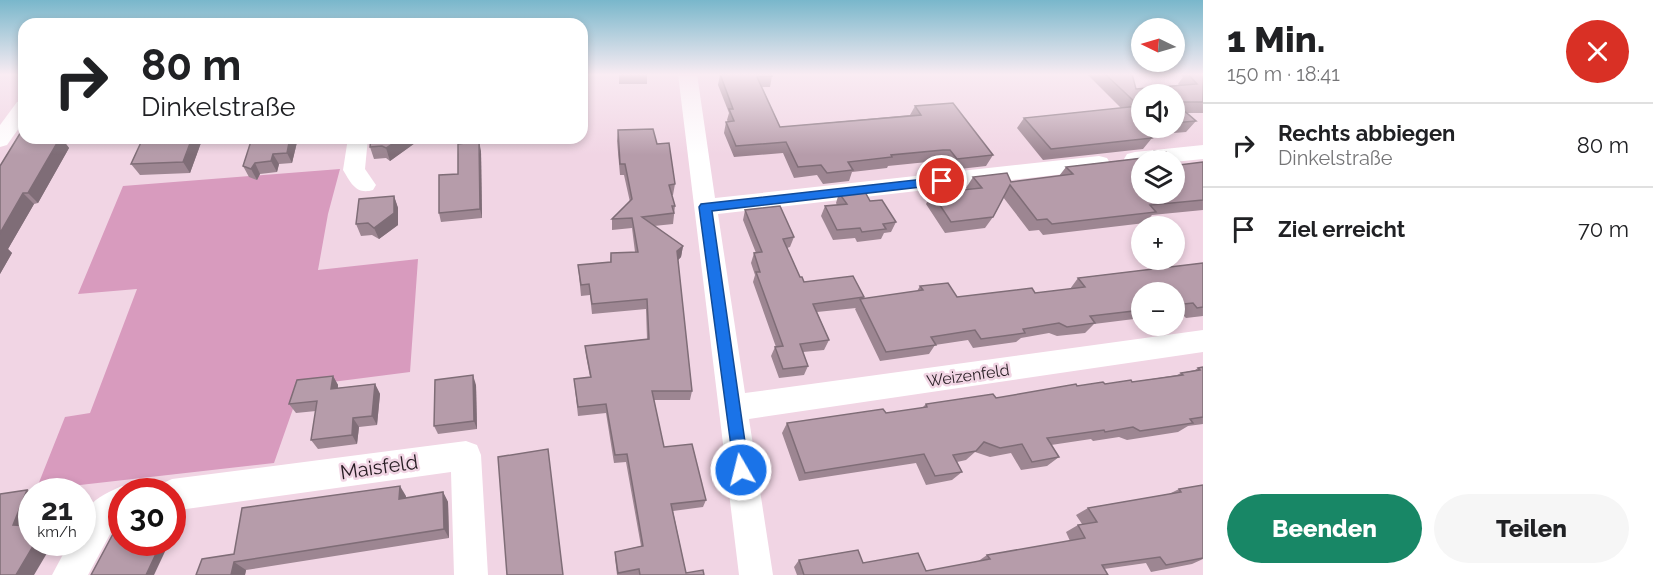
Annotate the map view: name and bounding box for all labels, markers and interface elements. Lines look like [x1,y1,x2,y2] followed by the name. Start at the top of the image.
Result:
[1131,18,1185,72] north arrow
[1131,18,1185,336] map controls
[1227,18,1325,60] text: 1 Min.
[1566,20,1629,83] button: close
[141,41,241,90] text: 80 m
[42,42,120,120] icon: right
[1227,62,1340,86] text: 150 m · 18:41
[1131,84,1185,138] button: sound
[141,91,296,122] text: Dinkelstraße
[1278,120,1455,146] text: Rechts abbiegen
[1227,129,1260,162] icon: right
[1577,132,1629,158] text: 80 m
[1278,146,1393,170] text: Dinkelstraße
[1131,150,1185,204] button: layers
[916,155,967,206] pin
[925,164,958,197] icon: arrive
[1227,213,1260,246] icon: arrive
[1131,216,1185,270] button: +
[1278,216,1405,242] text: Ziel erreicht
[1578,216,1629,242] text: 70 m
[1131,282,1185,336] button: −
[925,360,1011,391] street label: Weizenfeld
[709,438,773,502] position arrow
[339,450,419,484] street label: Maisfeld
[108,478,186,556] speed limit sign: 30
[41,492,73,527] text: 21
[1227,494,1422,563] button: Beenden
[1434,494,1629,563] button: Teilen
[37,523,77,541] text: km/h

